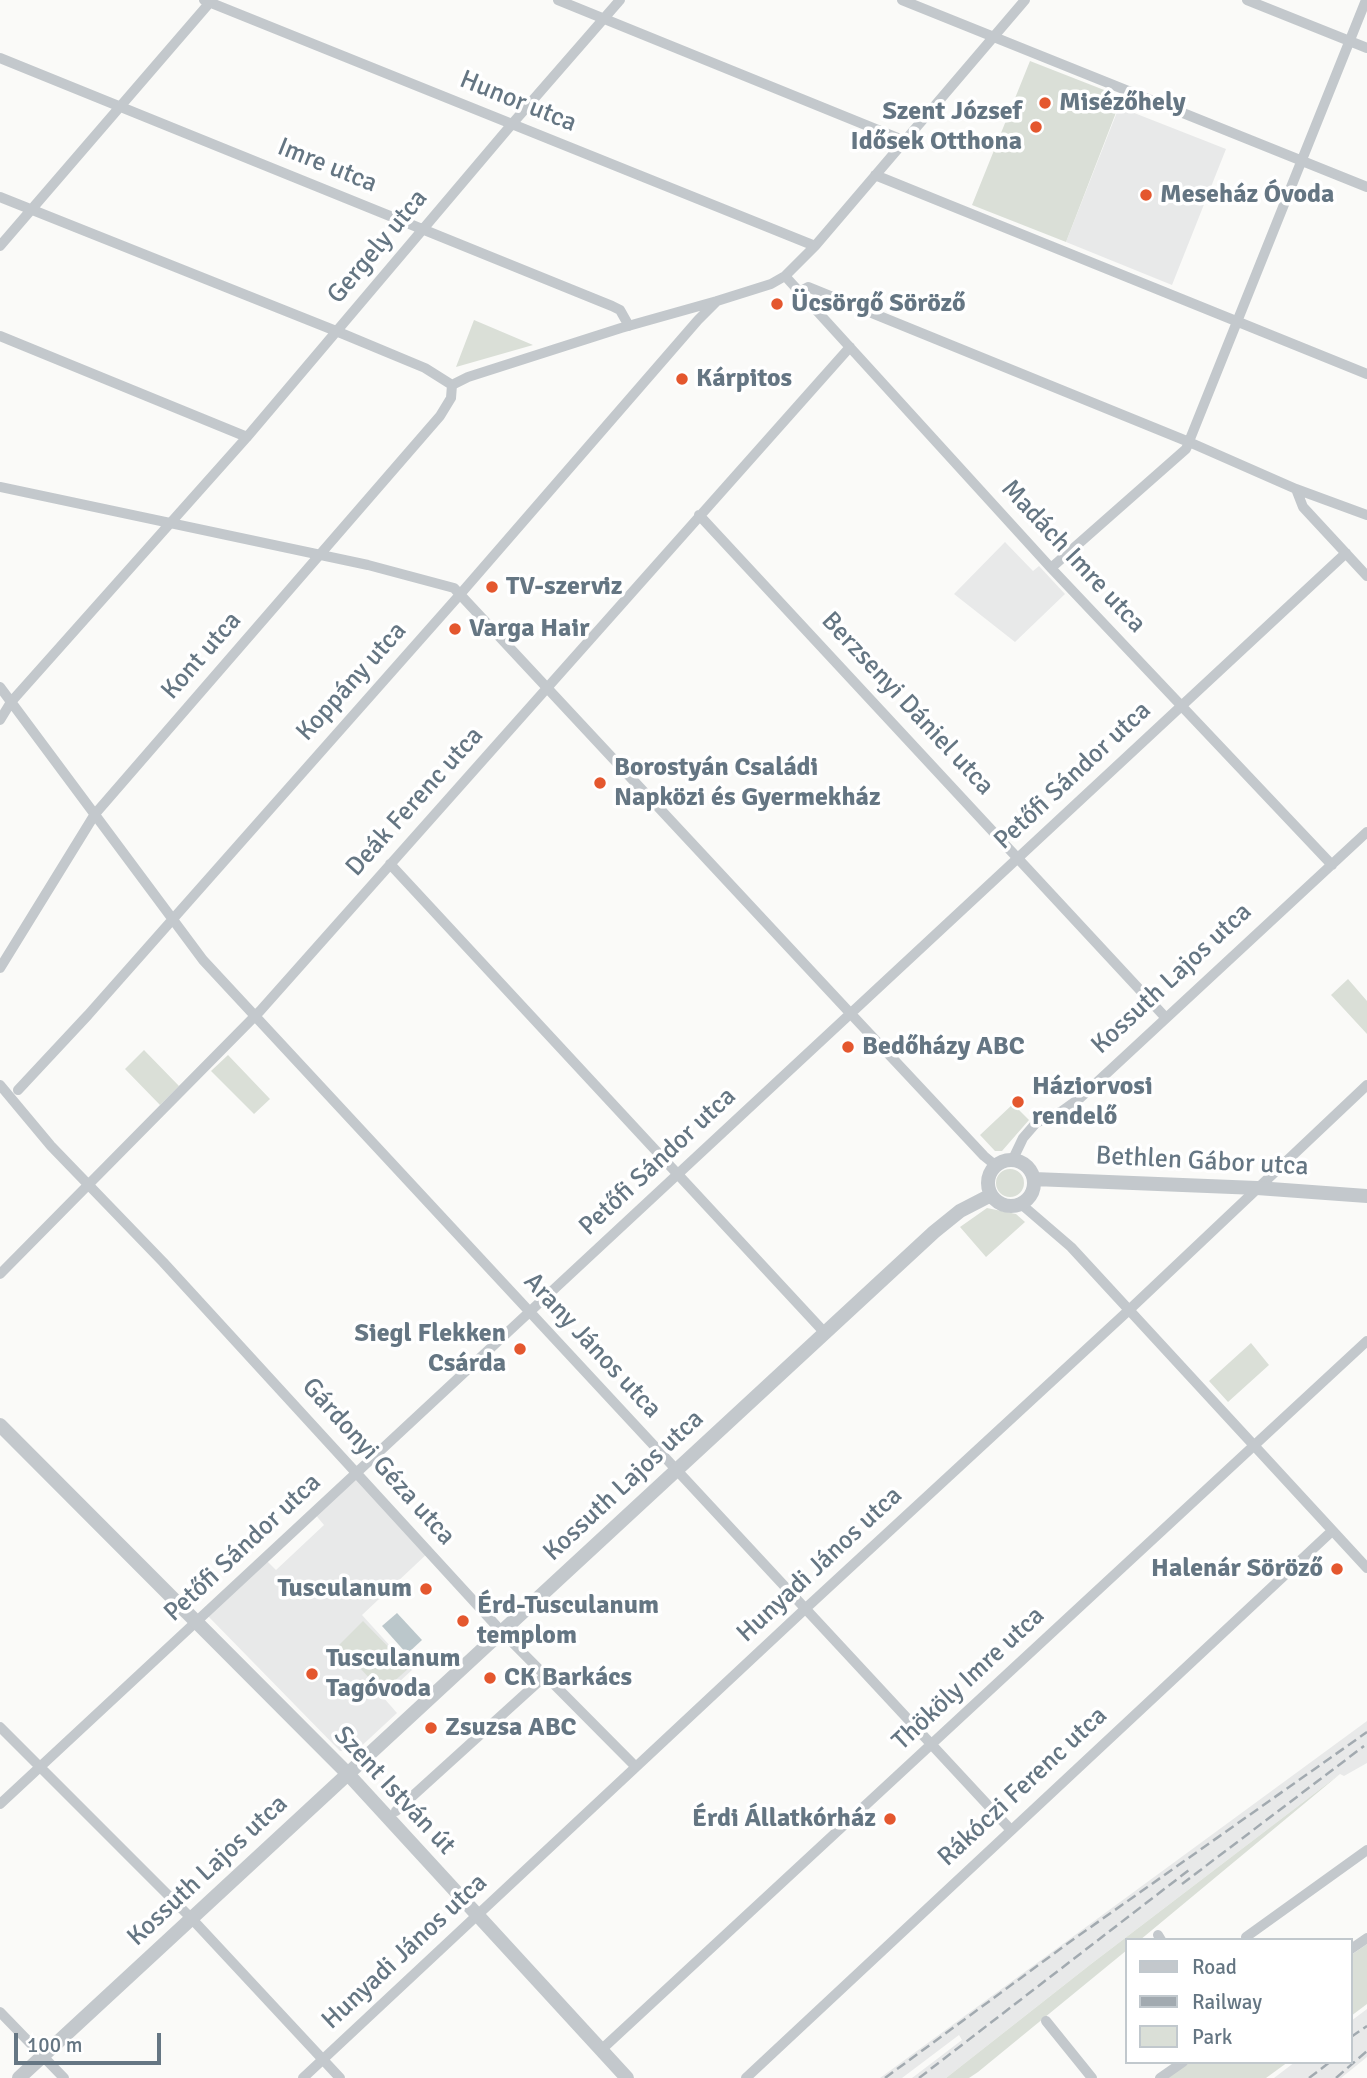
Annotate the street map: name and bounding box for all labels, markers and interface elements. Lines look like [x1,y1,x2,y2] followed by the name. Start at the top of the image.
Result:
[455,64,581,140] street label: Hunor utca
[1059,87,1186,119] place label: Misézőhely
[1037,95,1053,111] marker: Misézőhely
[850,96,1022,158] place label: Szent József Idősek Otthona
[1028,119,1044,135] marker: Szent József Idősek Otthona
[273,132,381,200] street label: Imre utca
[1160,179,1334,211] place label: Meseház Óvoda
[321,184,435,310] street label: Gergely utca
[1138,187,1154,203] marker: Meseház Óvoda
[791,288,966,320] place label: Ücsörgő Söröző
[769,296,785,312] marker: Ücsörgő Söröző
[696,363,792,395] place label: Kárpitos
[674,371,690,387] marker: Kárpitos
[994,474,1152,640] street label: Madách Imre utca
[506,571,623,603] place label: TV-szerviz
[484,579,500,595] marker: TV-szerviz
[155,606,249,706] street label: Kont utca
[814,606,1000,802] street label: Berzsenyi Dániel utca
[469,613,590,645] place label: Varga Hair
[290,616,414,748] street label: Koppány utca
[447,621,463,637] marker: Varga Hair
[988,695,1158,857] street label: Petőfi Sándor utca
[340,721,490,883] street label: Deák Ferenc utca
[614,752,881,814] place label: Borostyán Családi Napközi és Gyermekház
[592,775,608,791] marker: Borostyán Családi Napközi és Gyermekház
[1086,897,1258,1061] street label: Kossuth Lajos utca
[862,1031,1024,1063] place label: Bedőházy ABC
[840,1039,856,1055] marker: Bedőházy ABC
[1032,1071,1153,1132] place label: Háziorvosi rendelő
[573,1081,743,1243] street label: Petőfi Sándor utca
[1010,1094,1026,1110] marker: Háziorvosi rendelő
[1095,1141,1309,1183] street label: Bethlen Gábor utca
[517,1267,667,1425] street label: Arany János utca
[354,1318,506,1380] place label: Siegl Flekken Csárda
[512,1341,528,1357] marker: Siegl Flekken Csárda
[295,1372,461,1552] street label: Gárdonyi Géza utca
[538,1404,710,1568] street label: Kossuth Lajos utca
[158,1467,328,1629] street label: Petőfi Sándor utca
[731,1480,909,1650] street label: Hunyadi János utca
[1151,1553,1323,1585] place label: Halenár Söröző
[1329,1561,1345,1577] marker: Halenár Söröző
[278,1573,412,1605] place label: Tusculanum
[418,1581,434,1597] marker: Tusculanum
[477,1590,659,1652] place label: Érd-Tusculanum templom
[887,1601,1051,1757] street label: Thököly Imre utca
[455,1613,471,1629] marker: Érd-Tusculanum templom
[326,1643,460,1704] place label: Tusculanum Tagóvoda
[504,1662,632,1694] place label: CK Barkács
[304,1666,320,1682] marker: Tusculanum Tagóvoda
[482,1670,498,1686] marker: CK Barkács
[932,1701,1114,1873] street label: Rákóczi Ferenc utca
[445,1712,576,1744] place label: Zsuzsa ABC
[327,1720,461,1862] street label: Szent István út
[423,1720,439,1736] marker: Zsuzsa ABC
[122,1789,294,1953] street label: Kossuth Lajos utca
[692,1803,876,1835] place label: Érdi Állatkórház
[882,1811,898,1827] marker: Érdi Állatkórház
[316,1867,494,2037] street label: Hunyadi János utca
[1126,1938,1353,2064] legend
[1192,1954,1237,1980] text: Road
[1192,1989,1262,2015] text: Railway
[18,2018,164,2062] scale bar
[1192,2024,1232,2050] text: Park
[27,2032,82,2058] text: 100 m

